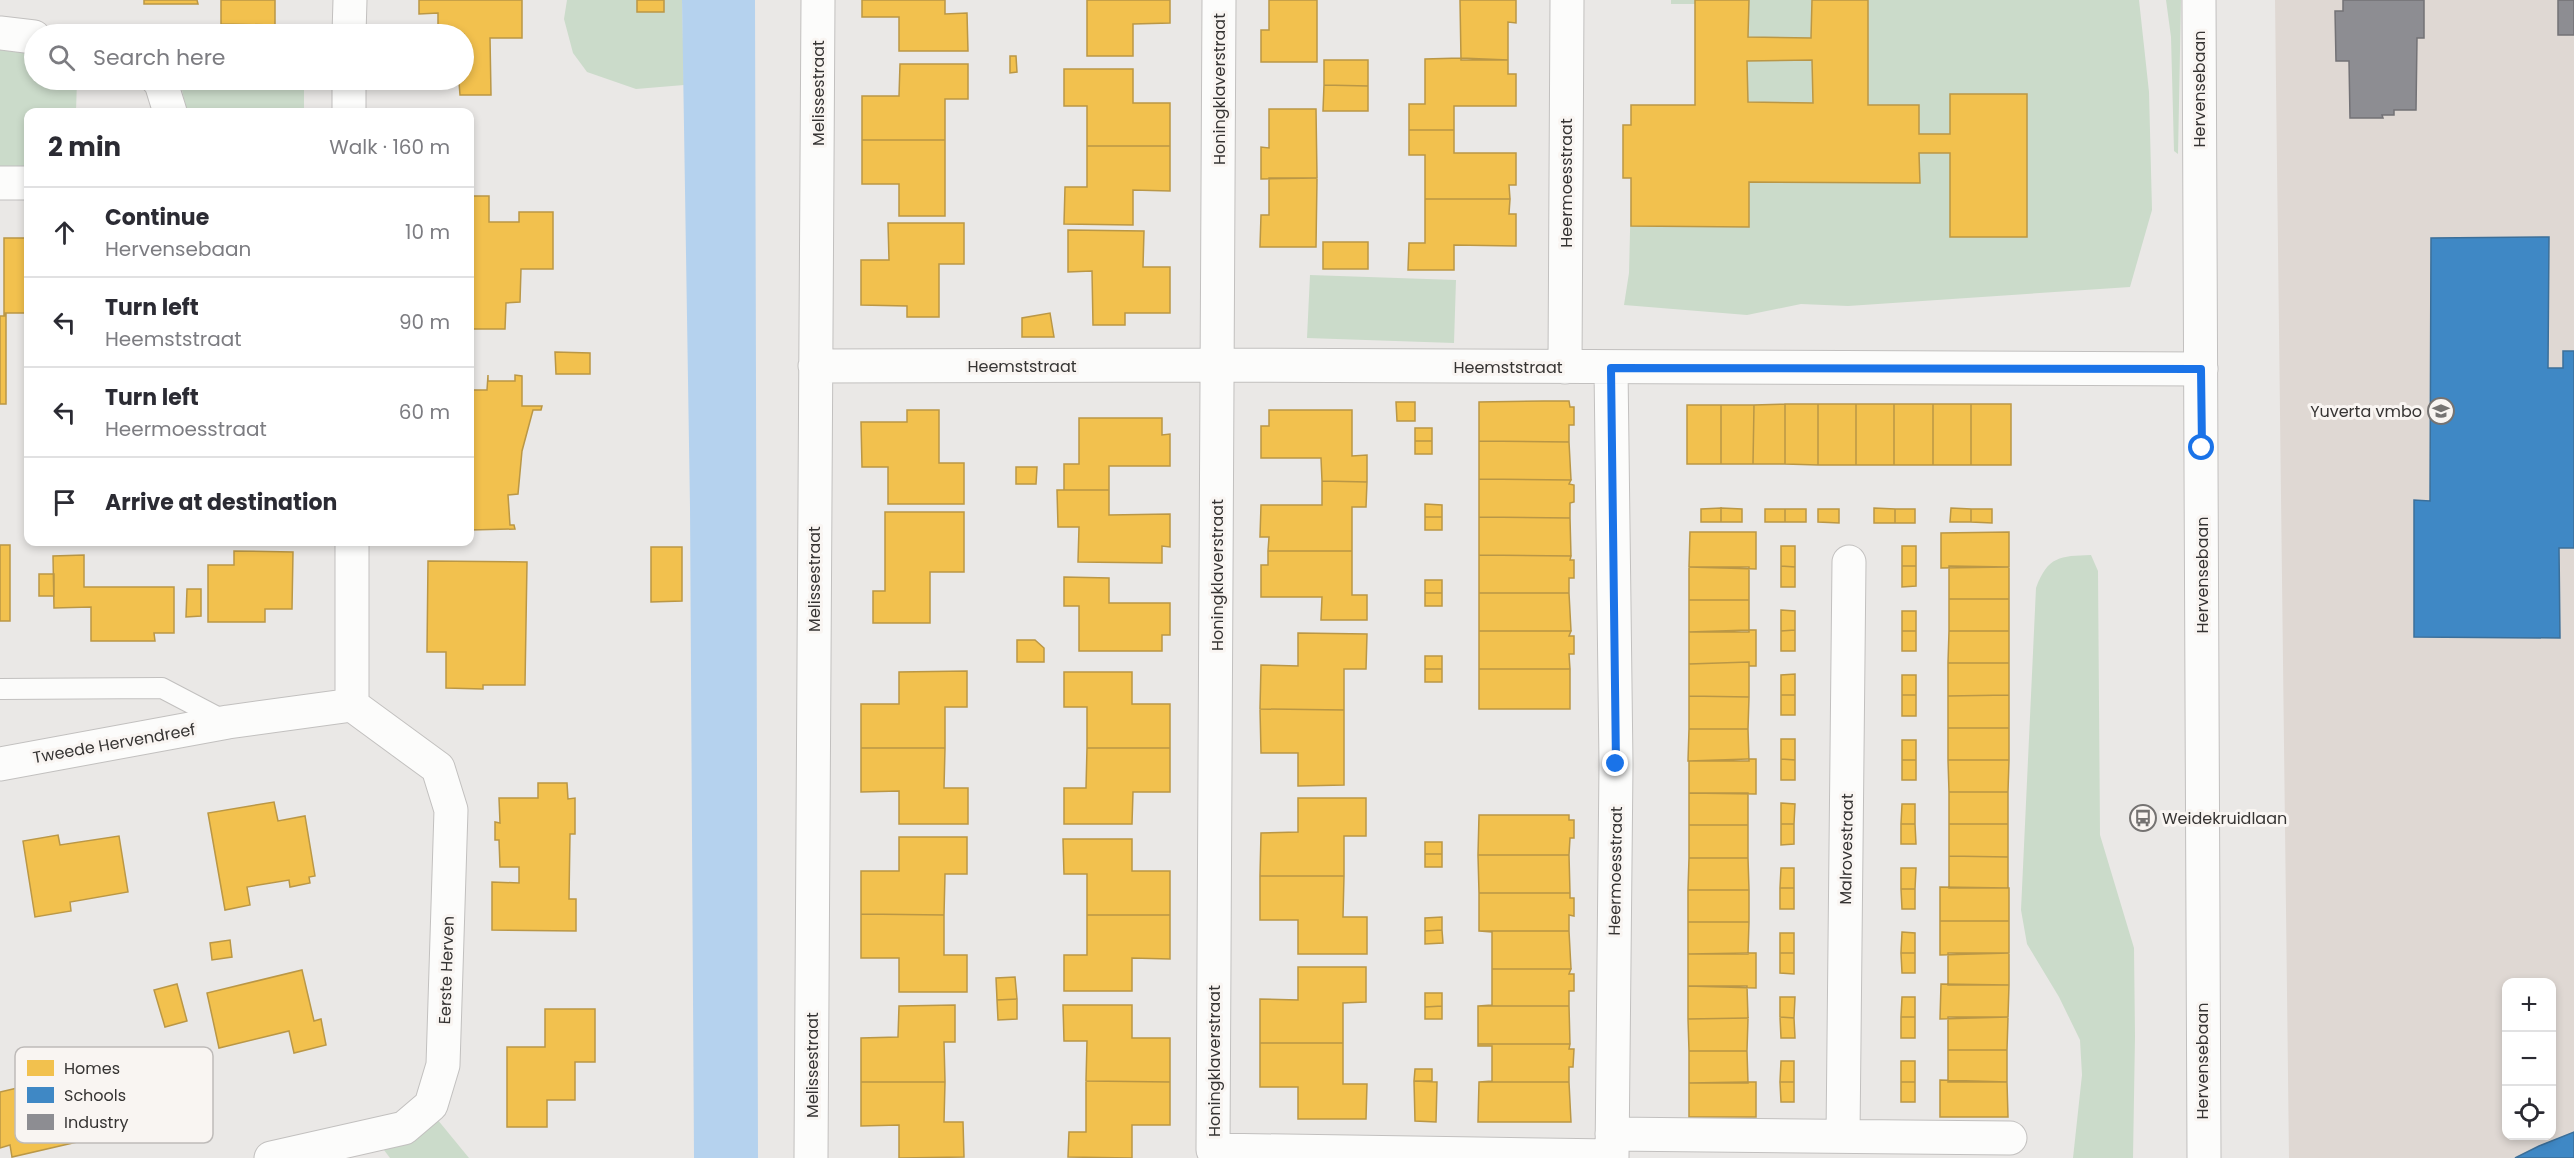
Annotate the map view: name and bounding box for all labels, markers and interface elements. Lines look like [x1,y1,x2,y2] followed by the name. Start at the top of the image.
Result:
[1208,13,1231,165] street label: Honingklaverstraat
[24,24,474,90] search box
[2188,30,2211,148] street label: Hervensebaan
[807,40,830,146] street label: Melissestraat
[45,41,78,74] icon: search
[93,42,226,73] text: Search here
[1555,118,1578,248] street label: Heermoesstraat
[48,129,121,165] text: 2 min
[329,133,450,161] text: Walk · 160 m
[105,202,209,233] text: Continue
[48,216,81,249] icon: ahead
[405,218,450,246] text: 10 m
[105,235,251,263] text: Hervensebaan
[105,292,199,323] text: Turn left
[48,306,81,339] icon: left
[399,308,450,336] text: 90 m
[105,325,241,353] text: Heemststraat
[967,355,1077,378] street label: Heemststraat
[1453,356,1563,379] street label: Heemststraat
[105,382,199,413] text: Turn left
[48,396,81,429] icon: left
[2426,396,2456,426] school or university icon: Yuverta vmbo
[399,398,450,426] text: 60 m
[2310,400,2422,423] place label: Yuverta vmbo
[105,415,267,443] text: Heermoesstraat
[2188,434,2214,460] route start
[48,486,81,519] icon: arrive
[105,487,337,518] text: Arrive at destination
[1206,499,1229,651] street label: Honingklaverstraat
[2191,516,2214,634] street label: Hervensebaan
[803,526,826,632] street label: Melissestraat
[31,718,197,769] street label: Tweede Hervendreef
[1602,750,1628,776] route end
[1834,793,1859,905] street label: Malrovestraat
[2128,803,2158,833] bus stop icon: Weidekruidlaan
[1603,806,1628,936] street label: Heermoesstraat
[2162,807,2287,830] place label: Weidekruidlaan
[433,915,460,1025] street label: Eerste Herven
[2502,978,2556,1140] map controls
[2502,978,2556,1032] button: +
[1203,985,1226,1137] street label: Honingklaverstraat
[2191,1002,2214,1120] street label: Hervensebaan
[801,1012,824,1118] street label: Melissestraat
[2502,1032,2556,1086] button: −
[15,1047,213,1143] legend
[64,1057,120,1080] text: Homes
[64,1084,126,1107] text: Schools
[2502,1086,2556,1140] button: locate
[64,1111,128,1134] text: Industry

